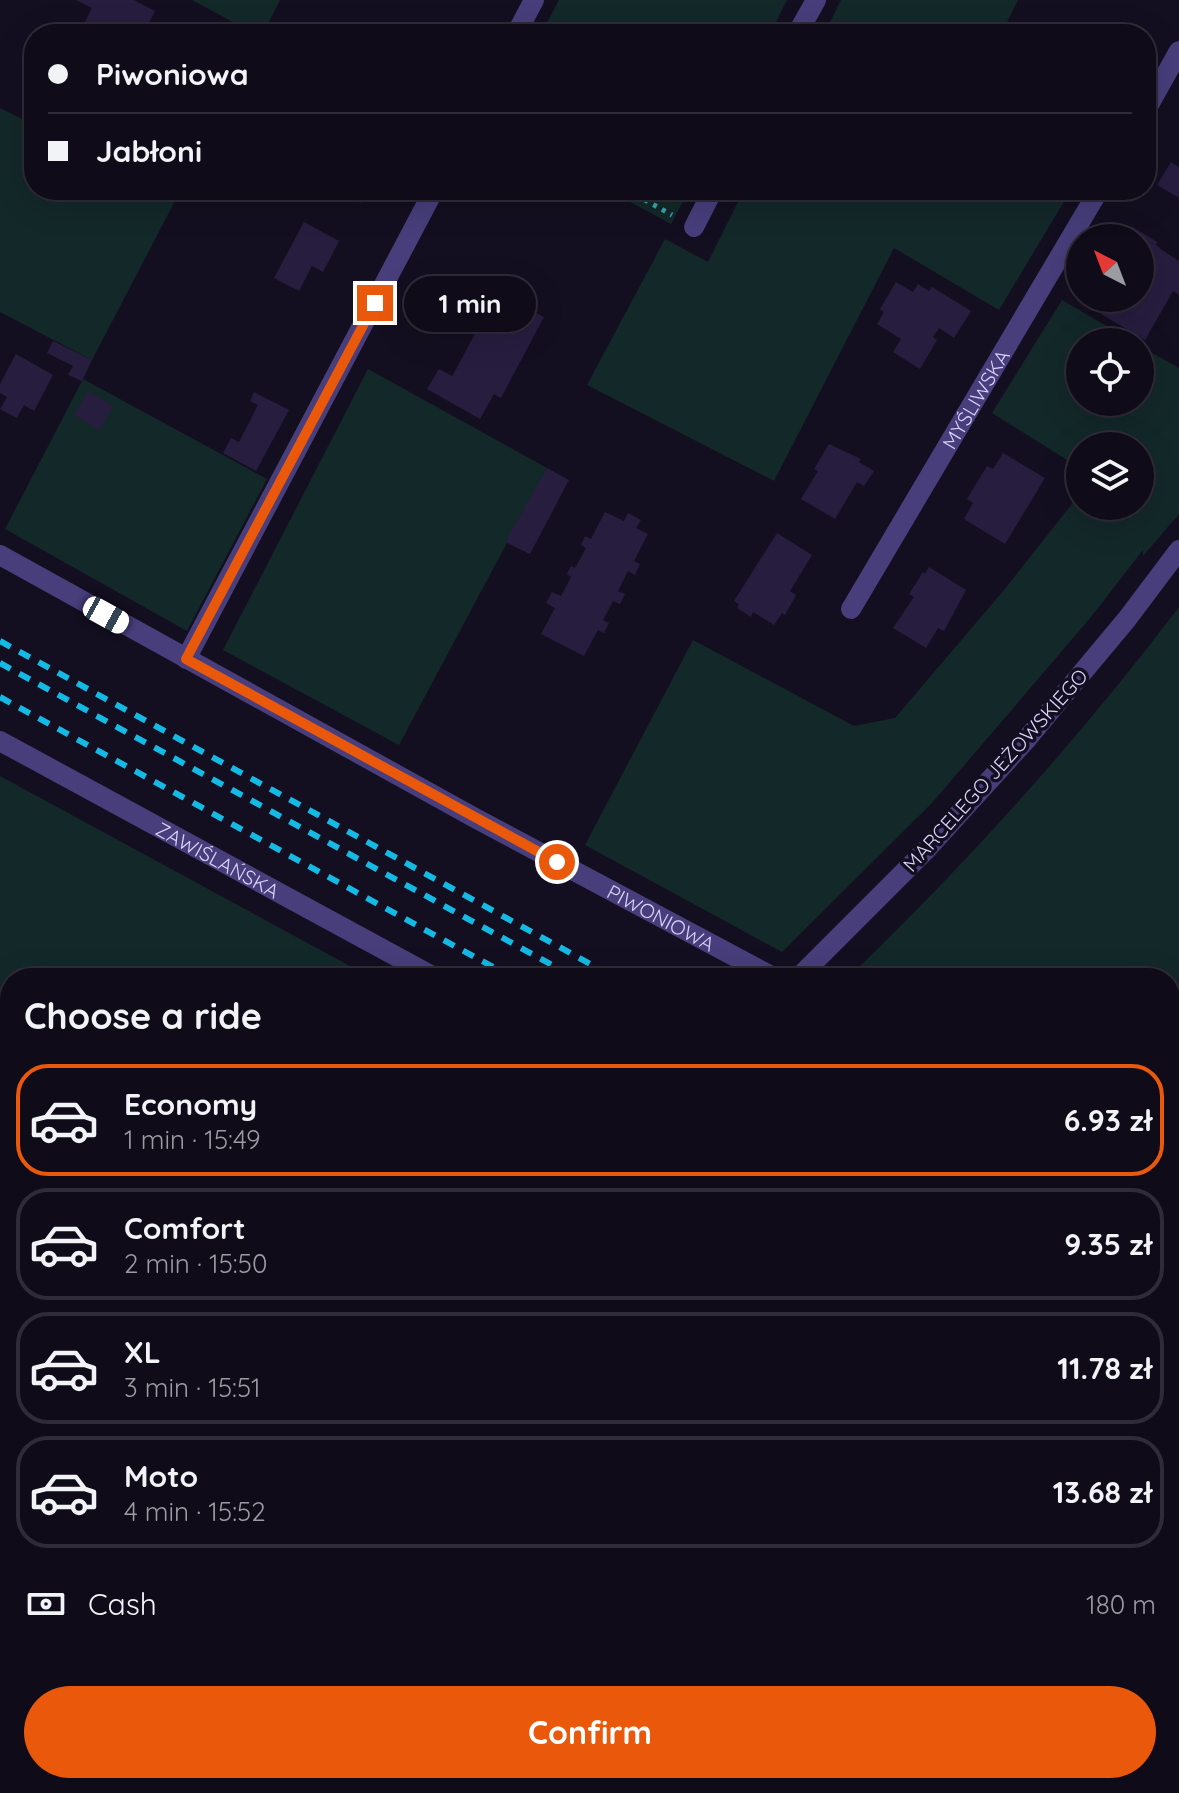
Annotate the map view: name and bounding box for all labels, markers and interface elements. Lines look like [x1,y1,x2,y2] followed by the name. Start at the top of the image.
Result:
[96,55,249,93] text: Piwoniowa
[96,132,202,170] text: Jabłoni
[1066,224,1154,312] north arrow
[1066,224,1154,520] map controls
[403,275,535,331] callout: 1 min
[357,285,393,321] route end
[439,287,502,320] text: 1 min
[1066,328,1154,416] button: locate
[936,345,1014,453] street label: MYŚLIWSKA
[1066,432,1154,520] button: layers
[79,593,133,637] car
[897,663,1093,877] street label: MARCELEGO JEŻOWSKIEGO
[152,816,284,903] street label: ZAWIŚLAŃSKA
[539,844,575,880] route start
[603,878,719,956] street label: PIWONIOWA
[24,993,262,1038] text: Choose a ride
[28,1084,100,1156] icon: car
[124,1085,257,1123] text: Economy
[1064,1101,1152,1139] text: 6.93 zł
[124,1123,261,1156] text: 1 min · 15:49
[28,1208,100,1280] icon: car
[124,1209,245,1247] text: Comfort
[1064,1225,1152,1263] text: 9.35 zł
[124,1247,267,1280] text: 2 min · 15:50
[28,1332,100,1404] icon: car
[124,1333,161,1371] text: XL
[1057,1349,1152,1387] text: 11.78 zł
[124,1371,261,1404] text: 3 min · 15:51
[28,1456,100,1528] icon: car
[124,1457,198,1495] text: Moto
[1053,1473,1152,1511] text: 13.68 zł
[124,1495,266,1528] text: 4 min · 15:52
[24,1582,68,1626] icon: cash
[88,1585,157,1623] text: Cash
[1086,1588,1156,1621] text: 180 m
[24,1686,1156,1778] button: Confirm

